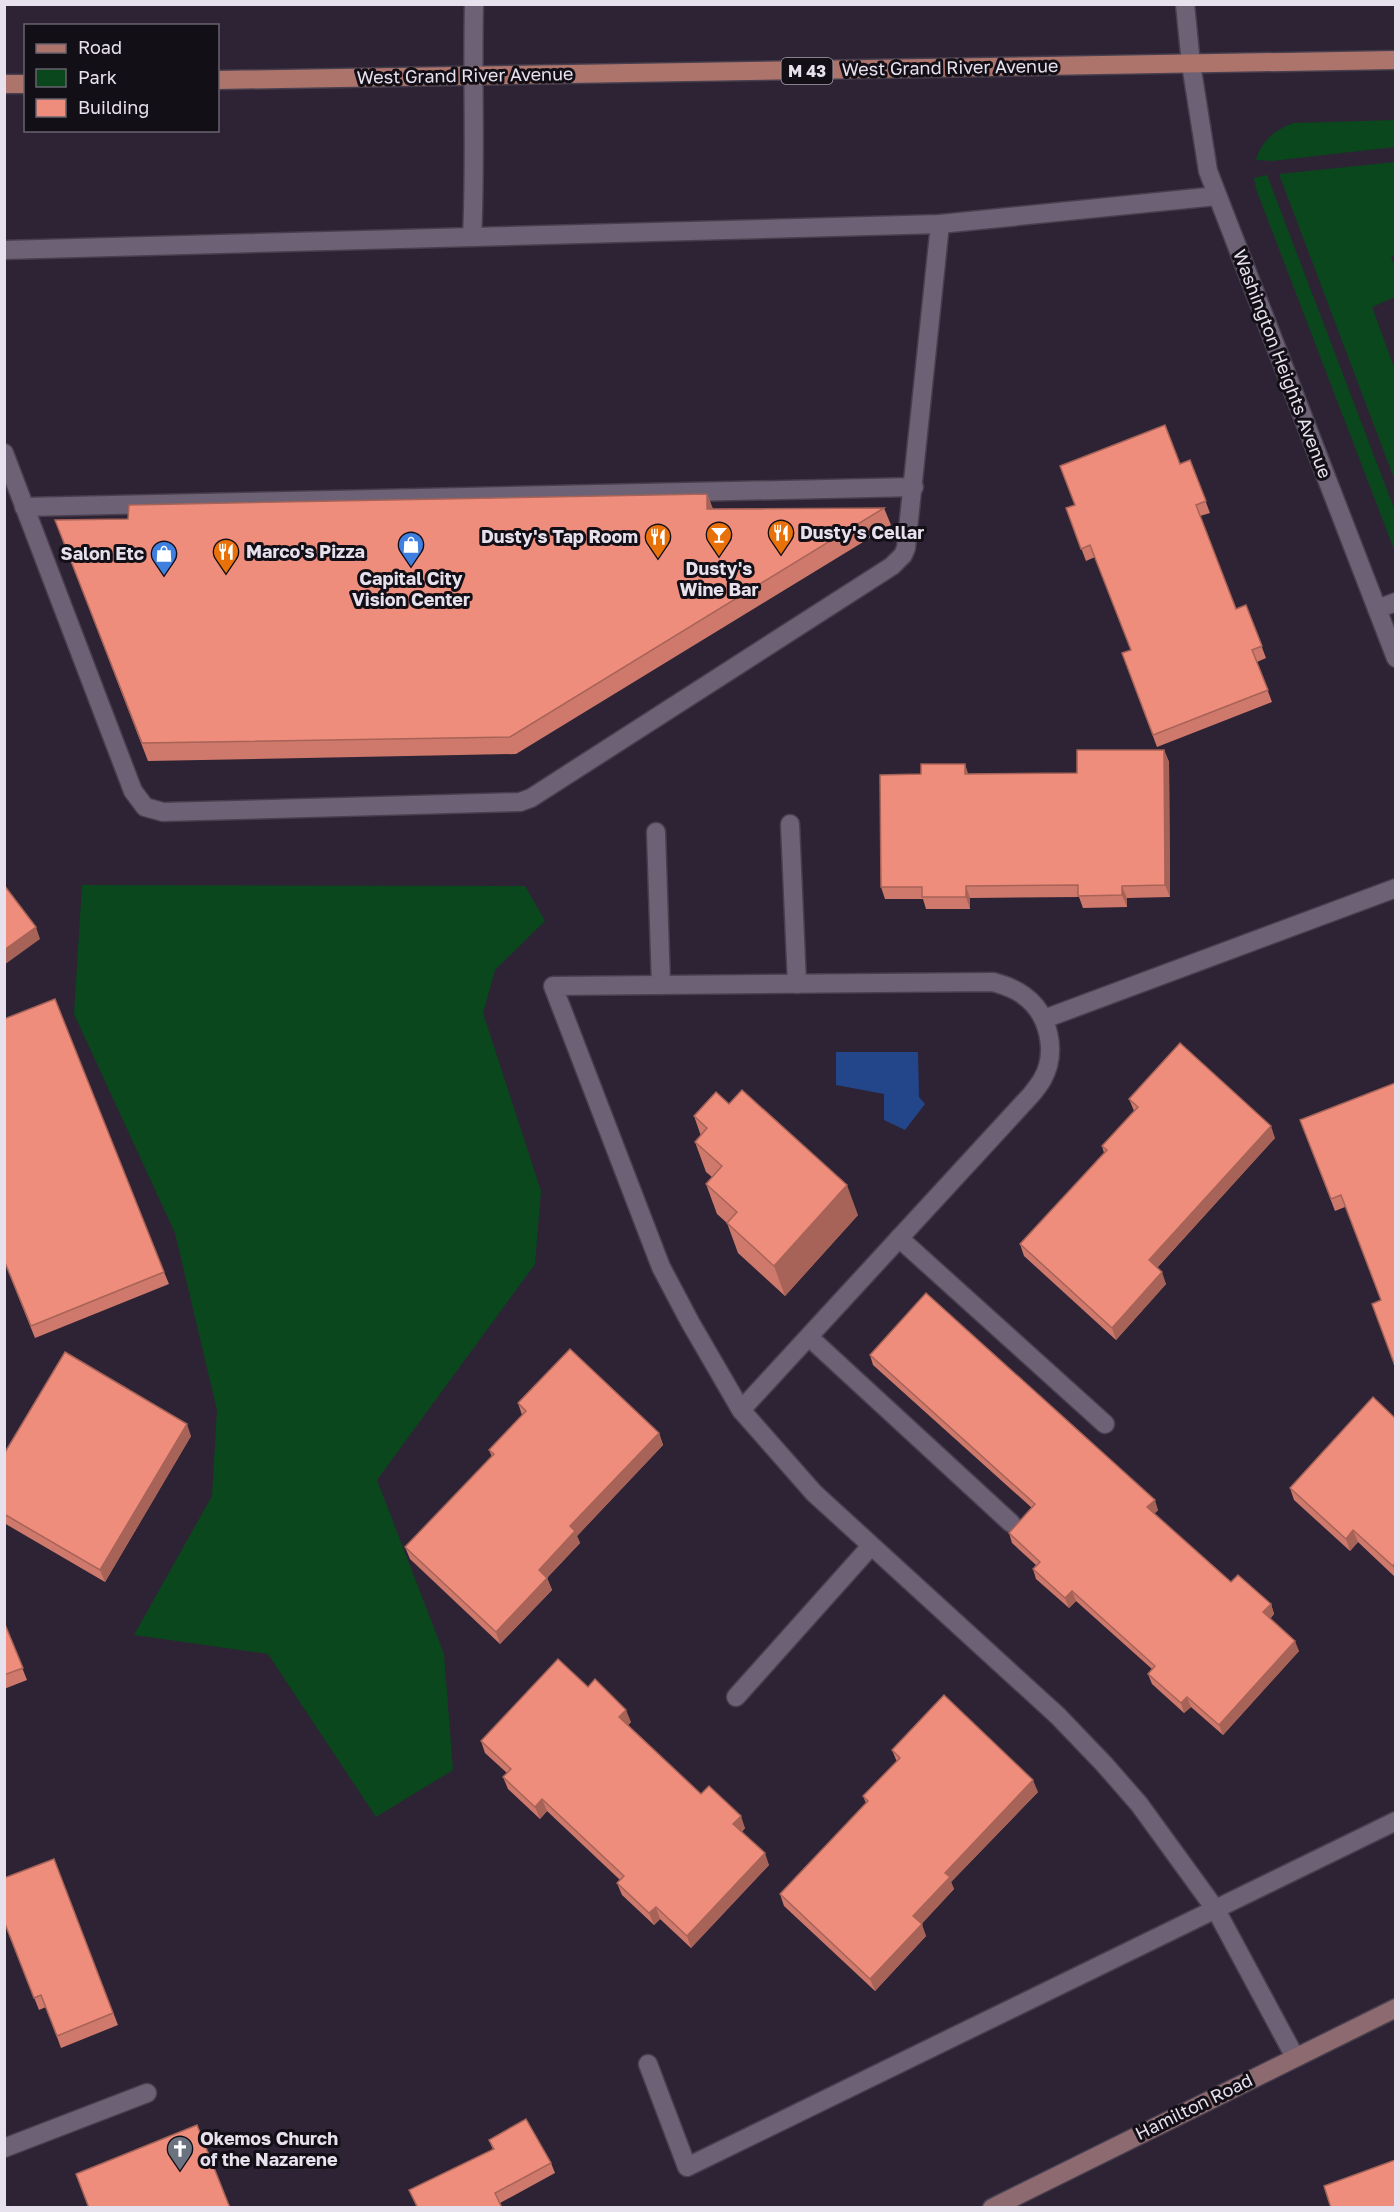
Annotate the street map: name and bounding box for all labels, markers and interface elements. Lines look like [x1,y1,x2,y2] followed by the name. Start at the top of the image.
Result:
[24,24,219,132] legend
[78,36,122,58] text: Road
[841,54,1059,80] street label: West Grand River Avenue
[782,58,832,84] road number: M 43
[356,62,574,88] street label: West Grand River Avenue
[78,66,117,88] text: Park
[78,96,149,118] text: Building
[1229,246,1337,481] street label: Washington Heights Avenue
[766,518,796,556] restaurant icon: Dusty's Cellar
[704,520,734,558] bar icon: Dusty's Wine Bar
[800,521,924,543] place label: Dusty's Cellar
[643,522,673,560] restaurant icon: Dusty's Tap Room
[481,525,638,547] place label: Dusty's Tap Room
[396,530,426,568] shop icon: Capital City Vision Center
[211,537,241,575] restaurant icon: Marco's Pizza
[149,539,179,577] shop icon: Salon Etc
[246,540,365,562] place label: Marco's Pizza
[61,542,144,564] place label: Salon Etc
[679,557,759,600] place label: Dusty's Wine Bar
[352,567,470,610] place label: Capital City Vision Center
[1131,2068,1256,2144] street label: Hamilton Road
[200,2127,338,2170] place label: Okemos Church of the Nazarene
[165,2134,195,2172] church icon: Okemos Church of the Nazarene

